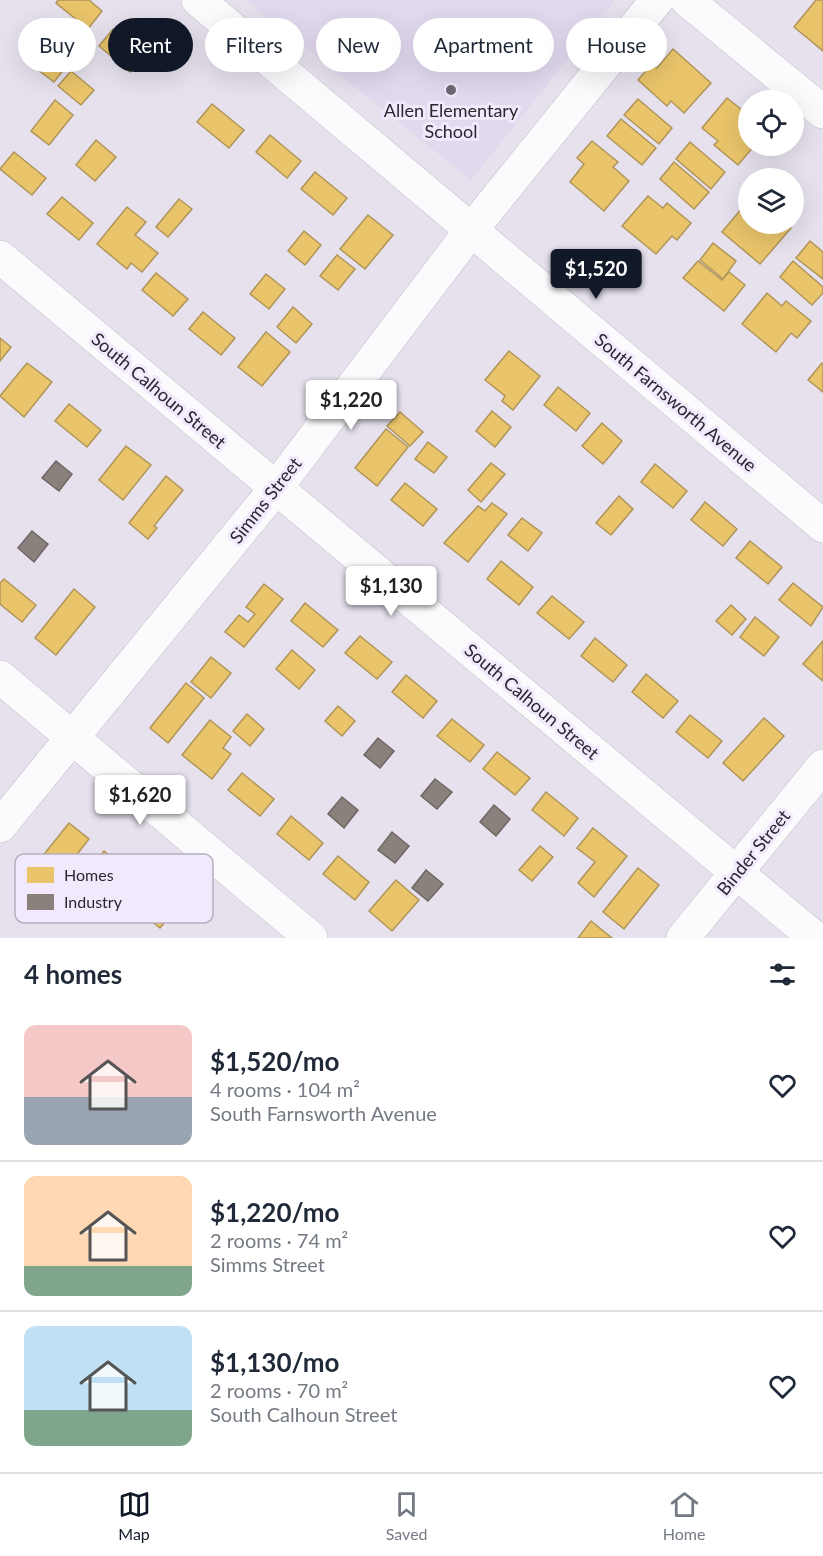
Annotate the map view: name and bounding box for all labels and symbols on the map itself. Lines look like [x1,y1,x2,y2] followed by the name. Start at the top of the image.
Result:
[444,83,458,97] marker: Allen Elementary School
[384,99,519,142] place label: Allen Elementary School
[547,249,645,300] pin: $1,520
[87,327,231,453] street label: South Calhoun Street
[591,328,761,476] street label: South Farnsworth Avenue
[302,380,400,431] pin: $1,220
[224,452,306,548] street label: Simms Street
[342,566,440,617] pin: $1,130
[460,638,604,764] street label: South Calhoun Street
[91,775,189,826] pin: $1,620
[712,804,794,899] street label: Binder Street
[15,854,213,923] legend
[64,865,114,884] text: Homes
[64,892,123,911] text: Industry

